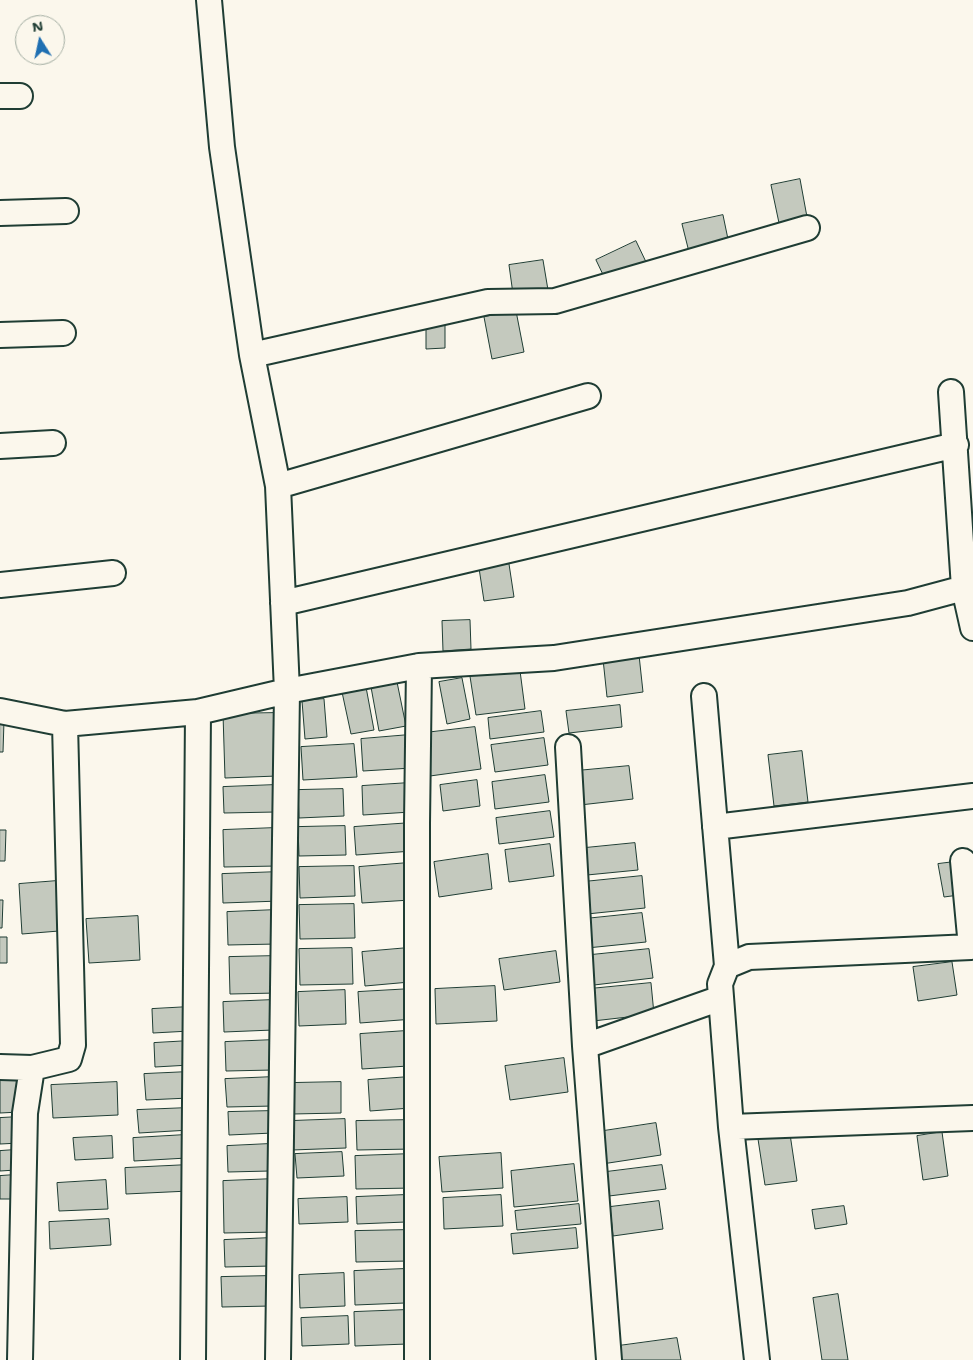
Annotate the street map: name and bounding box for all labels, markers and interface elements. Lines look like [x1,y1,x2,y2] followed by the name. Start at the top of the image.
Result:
[15,15,65,65] north arrow
[31,16,45,36] text: N

